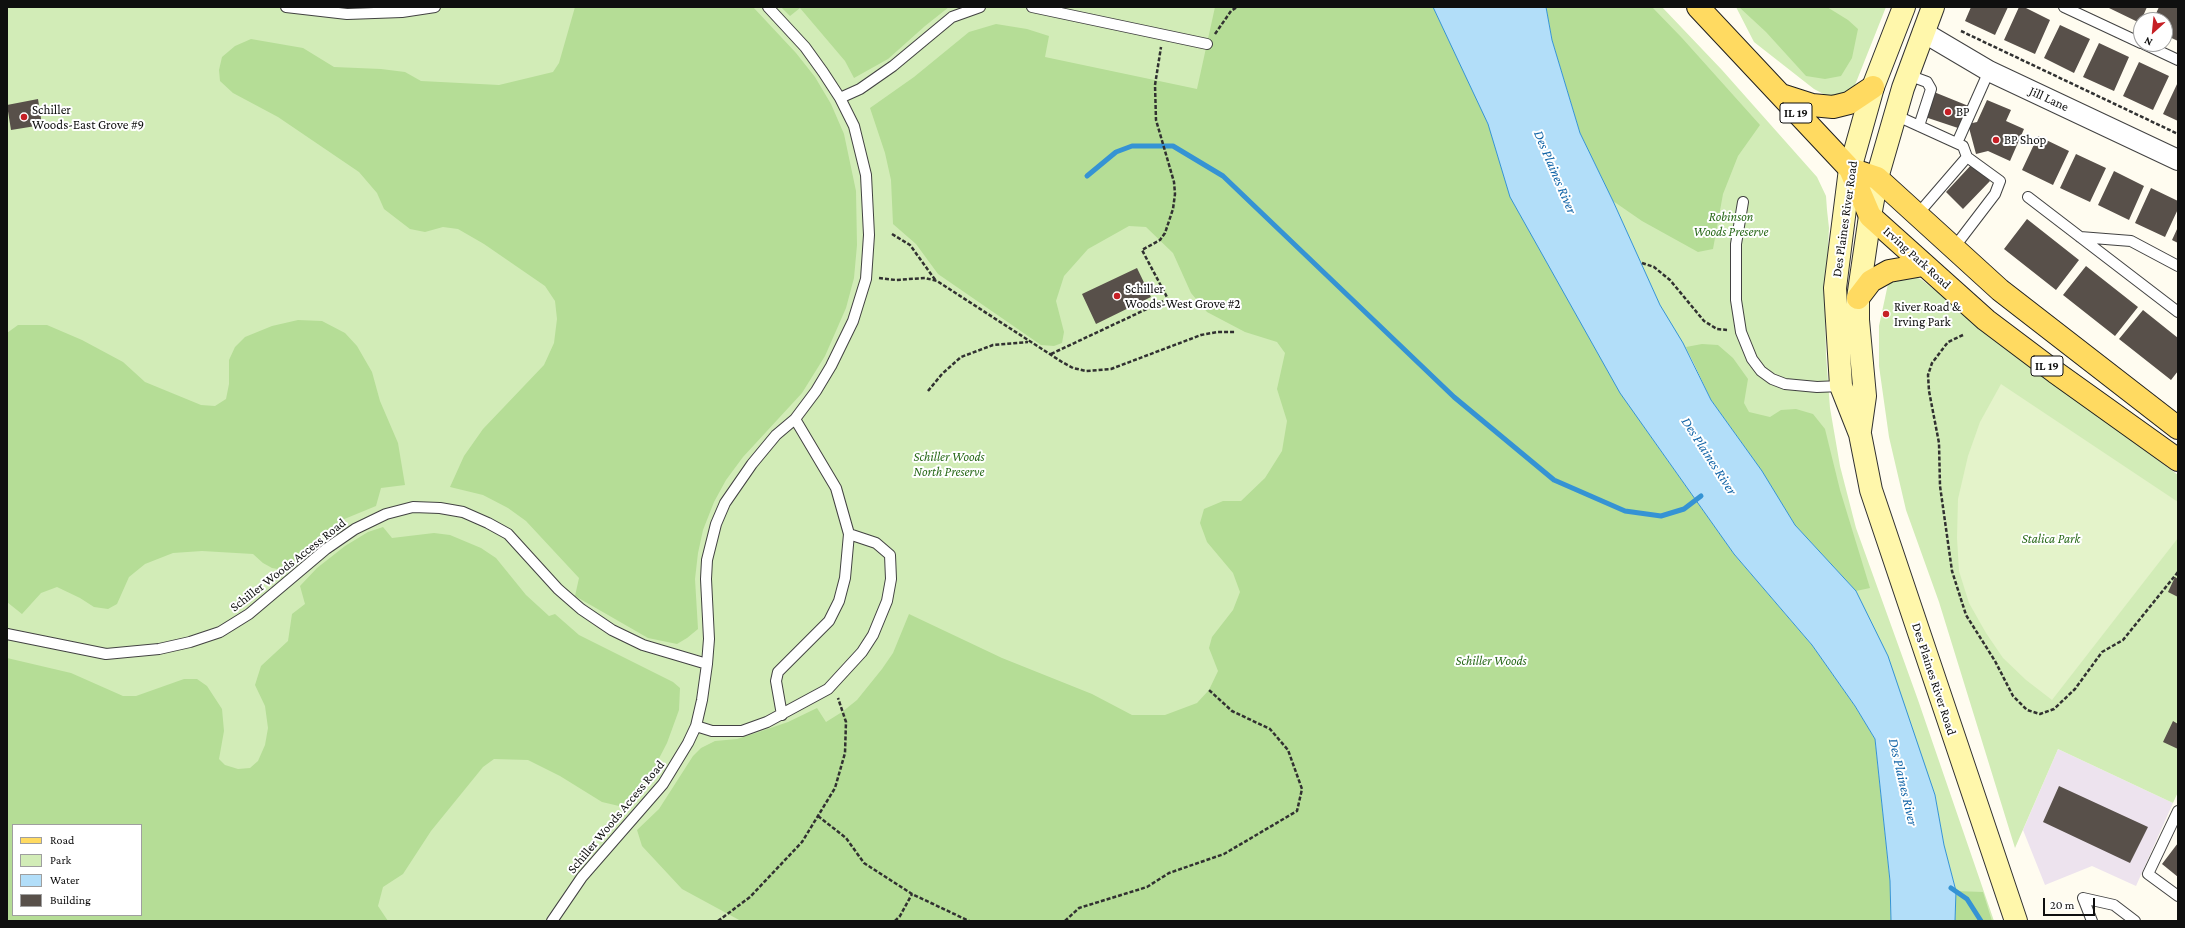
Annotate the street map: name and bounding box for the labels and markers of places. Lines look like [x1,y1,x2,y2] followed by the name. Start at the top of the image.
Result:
[32,102,144,133] place label: Schiller Woods-East Grove #9
[1956,104,1970,120] place label: BP
[1943,107,1953,117] marker: BP
[19,112,29,122] marker: Schiller Woods-East Grove #9
[2004,132,2046,148] place label: BP Shop
[1991,135,2001,145] marker: BP Shop
[1125,281,1241,312] place label: Schiller Woods-West Grove #2
[1112,291,1122,301] marker: Schiller Woods-West Grove #2
[1894,299,1961,330] place label: River Road & Irving Park
[1881,309,1891,319] marker: River Road & Irving Park

